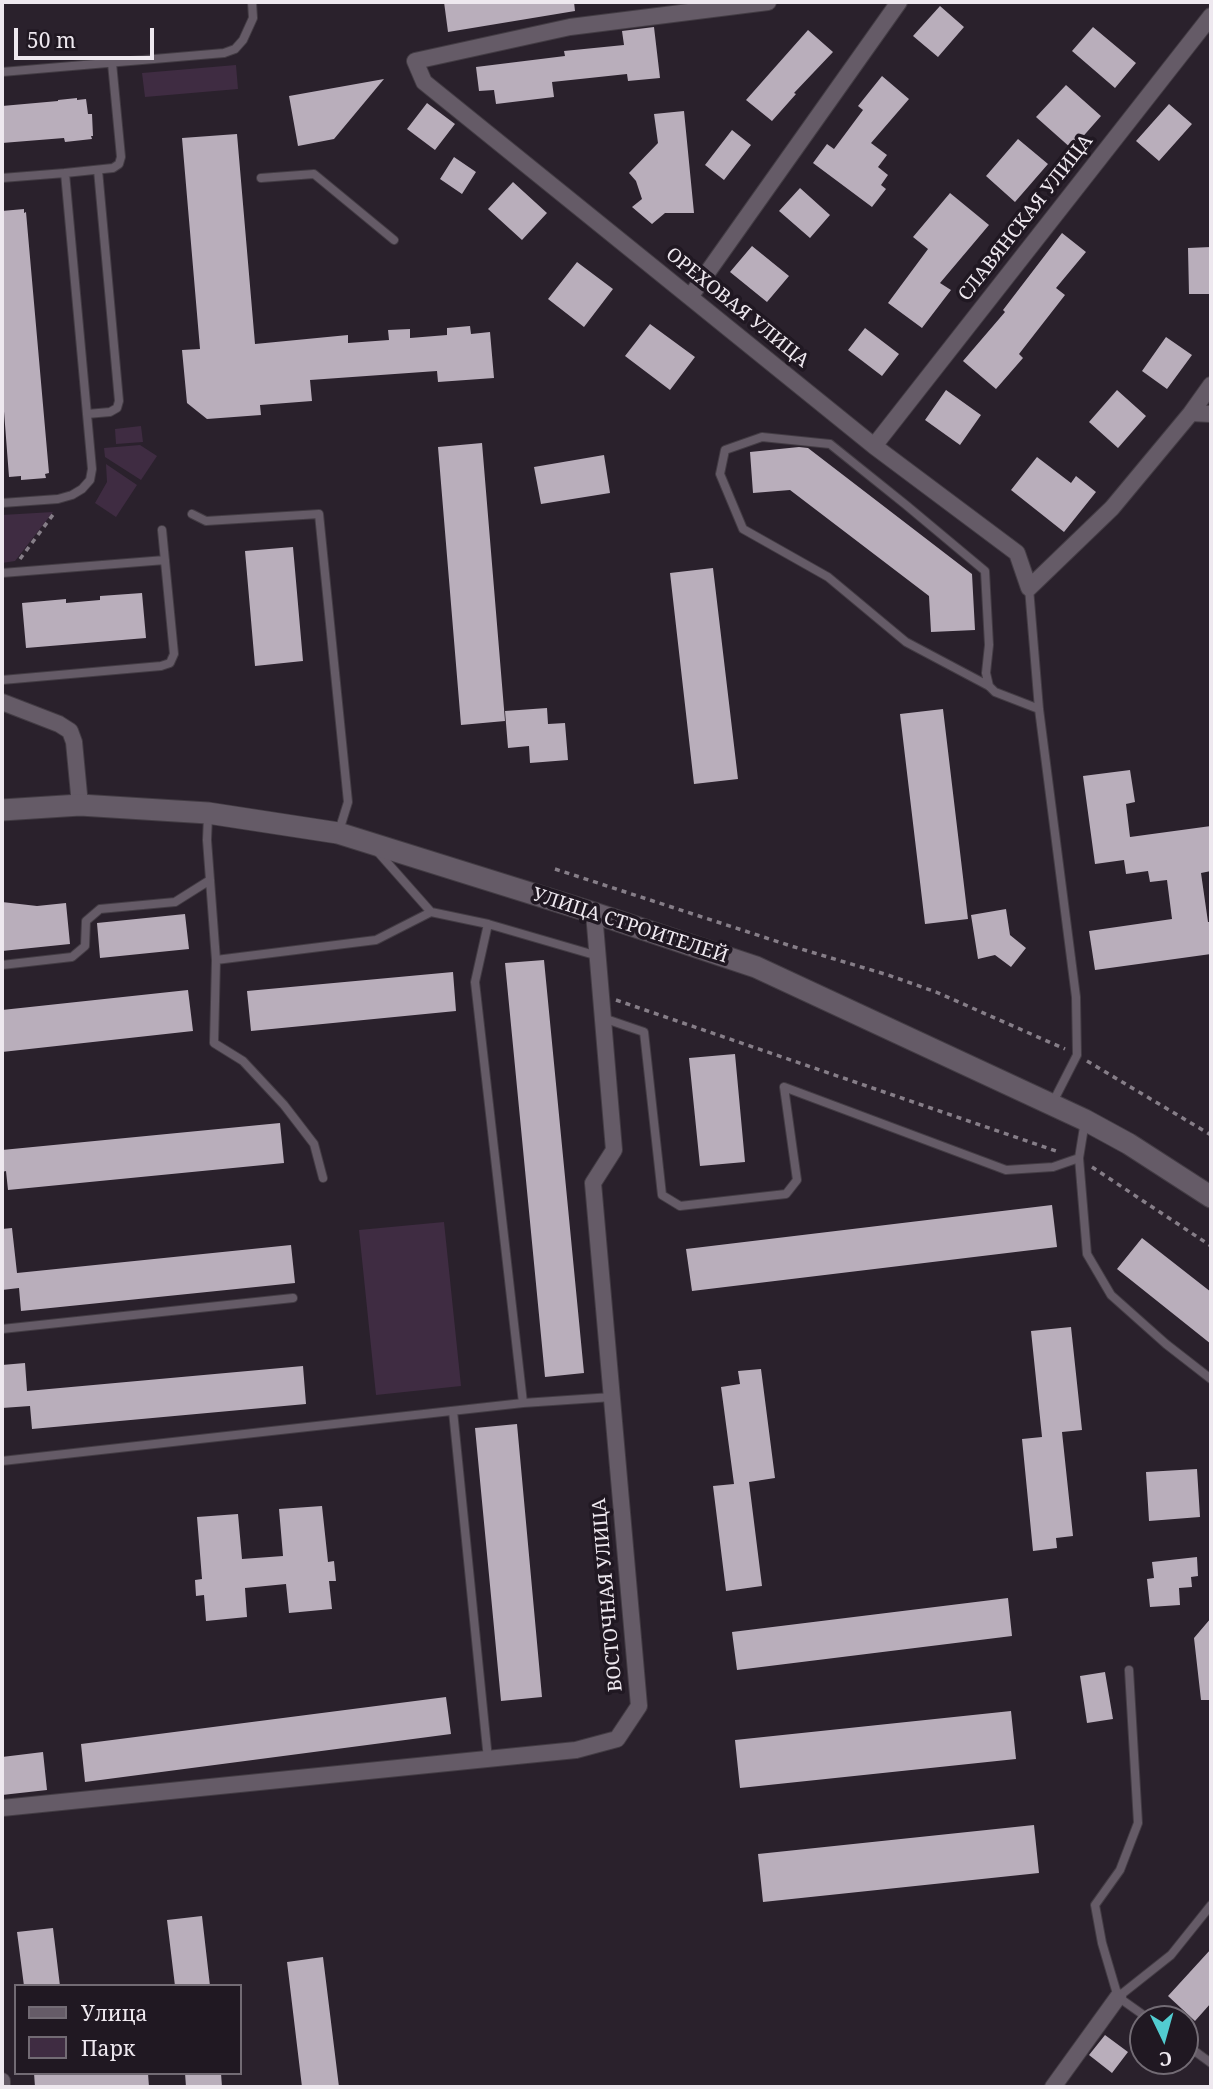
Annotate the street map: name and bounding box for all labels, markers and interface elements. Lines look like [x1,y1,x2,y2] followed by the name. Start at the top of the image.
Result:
[18,14,158,58] scale bar
[27,26,76,54] text: 50 m
[954,130,1098,306] street label: СЛАВЯНСКАЯ УЛИЦА
[661,243,813,373] street label: ОРЕХОВАЯ УЛИЦА
[529,884,731,968] street label: УЛИЦА СТРОИТЕЛЕЙ
[588,1497,628,1693] street label: ВОСТОЧНАЯ УЛИЦА
[14,1984,242,2075] legend
[81,1999,148,2027] text: Улица
[1129,2005,1199,2075] north arrow
[81,2034,135,2062] text: Парк
[1158,2045,1173,2072] text: С

